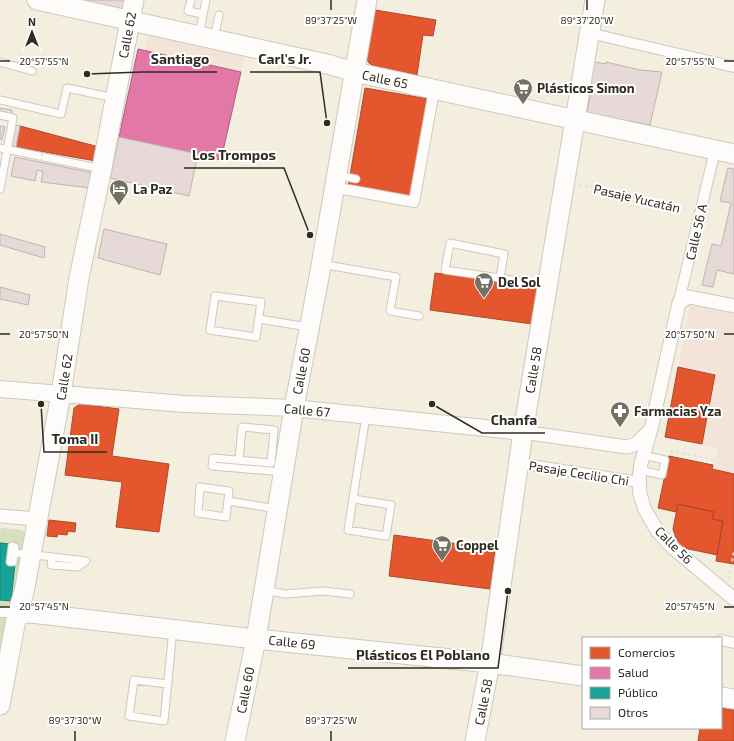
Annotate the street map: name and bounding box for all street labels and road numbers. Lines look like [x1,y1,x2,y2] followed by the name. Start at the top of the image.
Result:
[115,10,139,60] street label: Calle 62
[361,66,409,92] street label: Calle 65
[592,180,682,216] street label: Pasaje Yucatán
[682,202,710,262] street label: Calle 56 A
[289,346,313,396] street label: Calle 60
[521,346,545,394] street label: Calle 58
[52,353,76,401] street label: Calle 62
[283,400,331,420] street label: Calle 67
[528,457,630,489] street label: Pasaje Cecilio Chi
[652,523,696,567] street label: Calle 56
[268,632,316,652] street label: Calle 69
[233,665,257,715] street label: Calle 60
[471,677,495,727] street label: Calle 58

